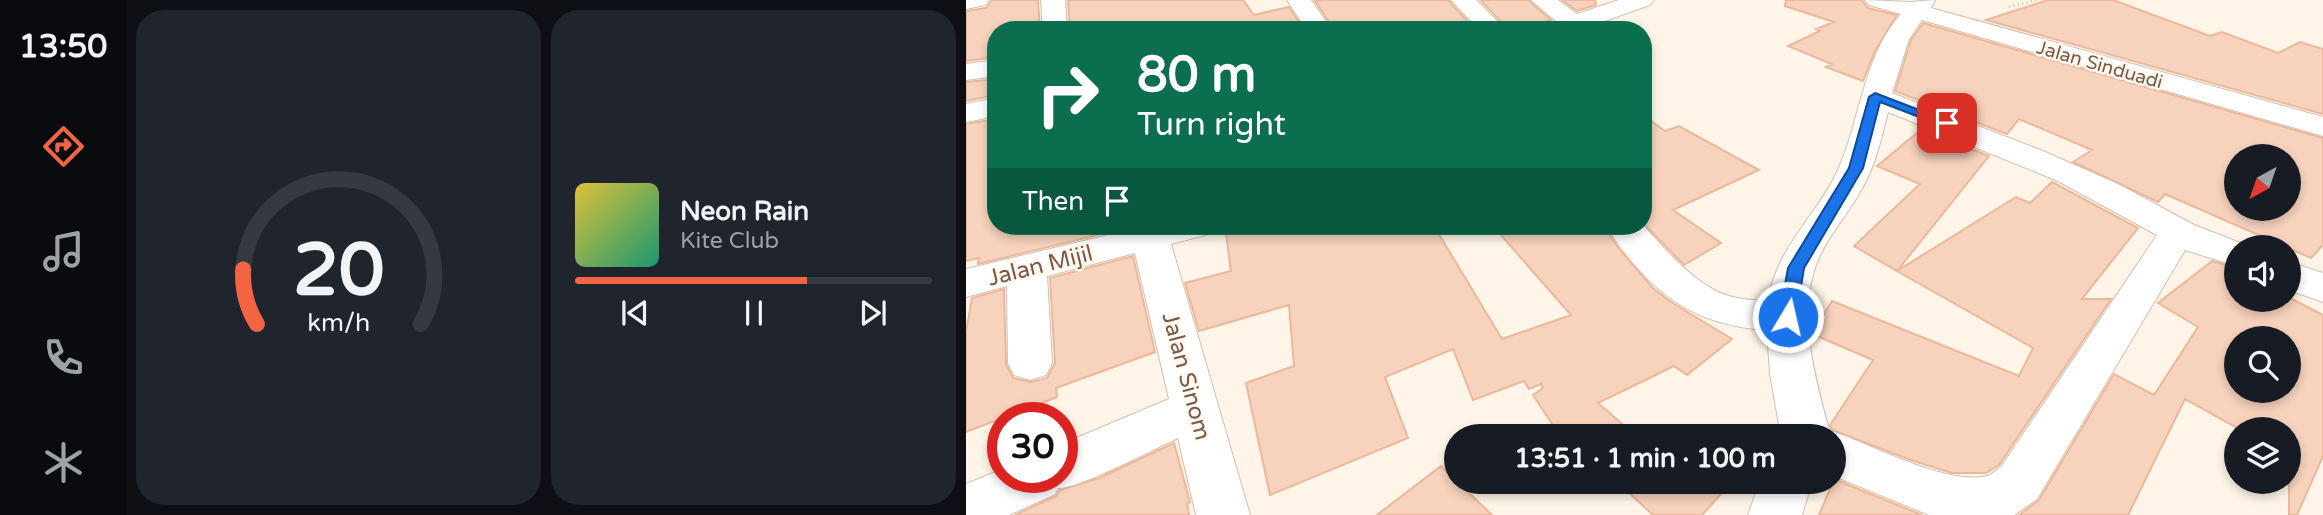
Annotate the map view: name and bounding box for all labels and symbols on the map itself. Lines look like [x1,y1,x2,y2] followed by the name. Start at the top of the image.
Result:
[2034,36,2165,93] street label: Jalan Sinduadi
[1917,93,1977,153] pin
[2224,144,2301,220] north arrow
[985,239,1096,293] street label: Jalan Mijil
[1751,280,1825,354] position arrow
[1156,309,1217,443] street label: Jalan Sinom
[987,402,1078,493] speed limit sign: 30

